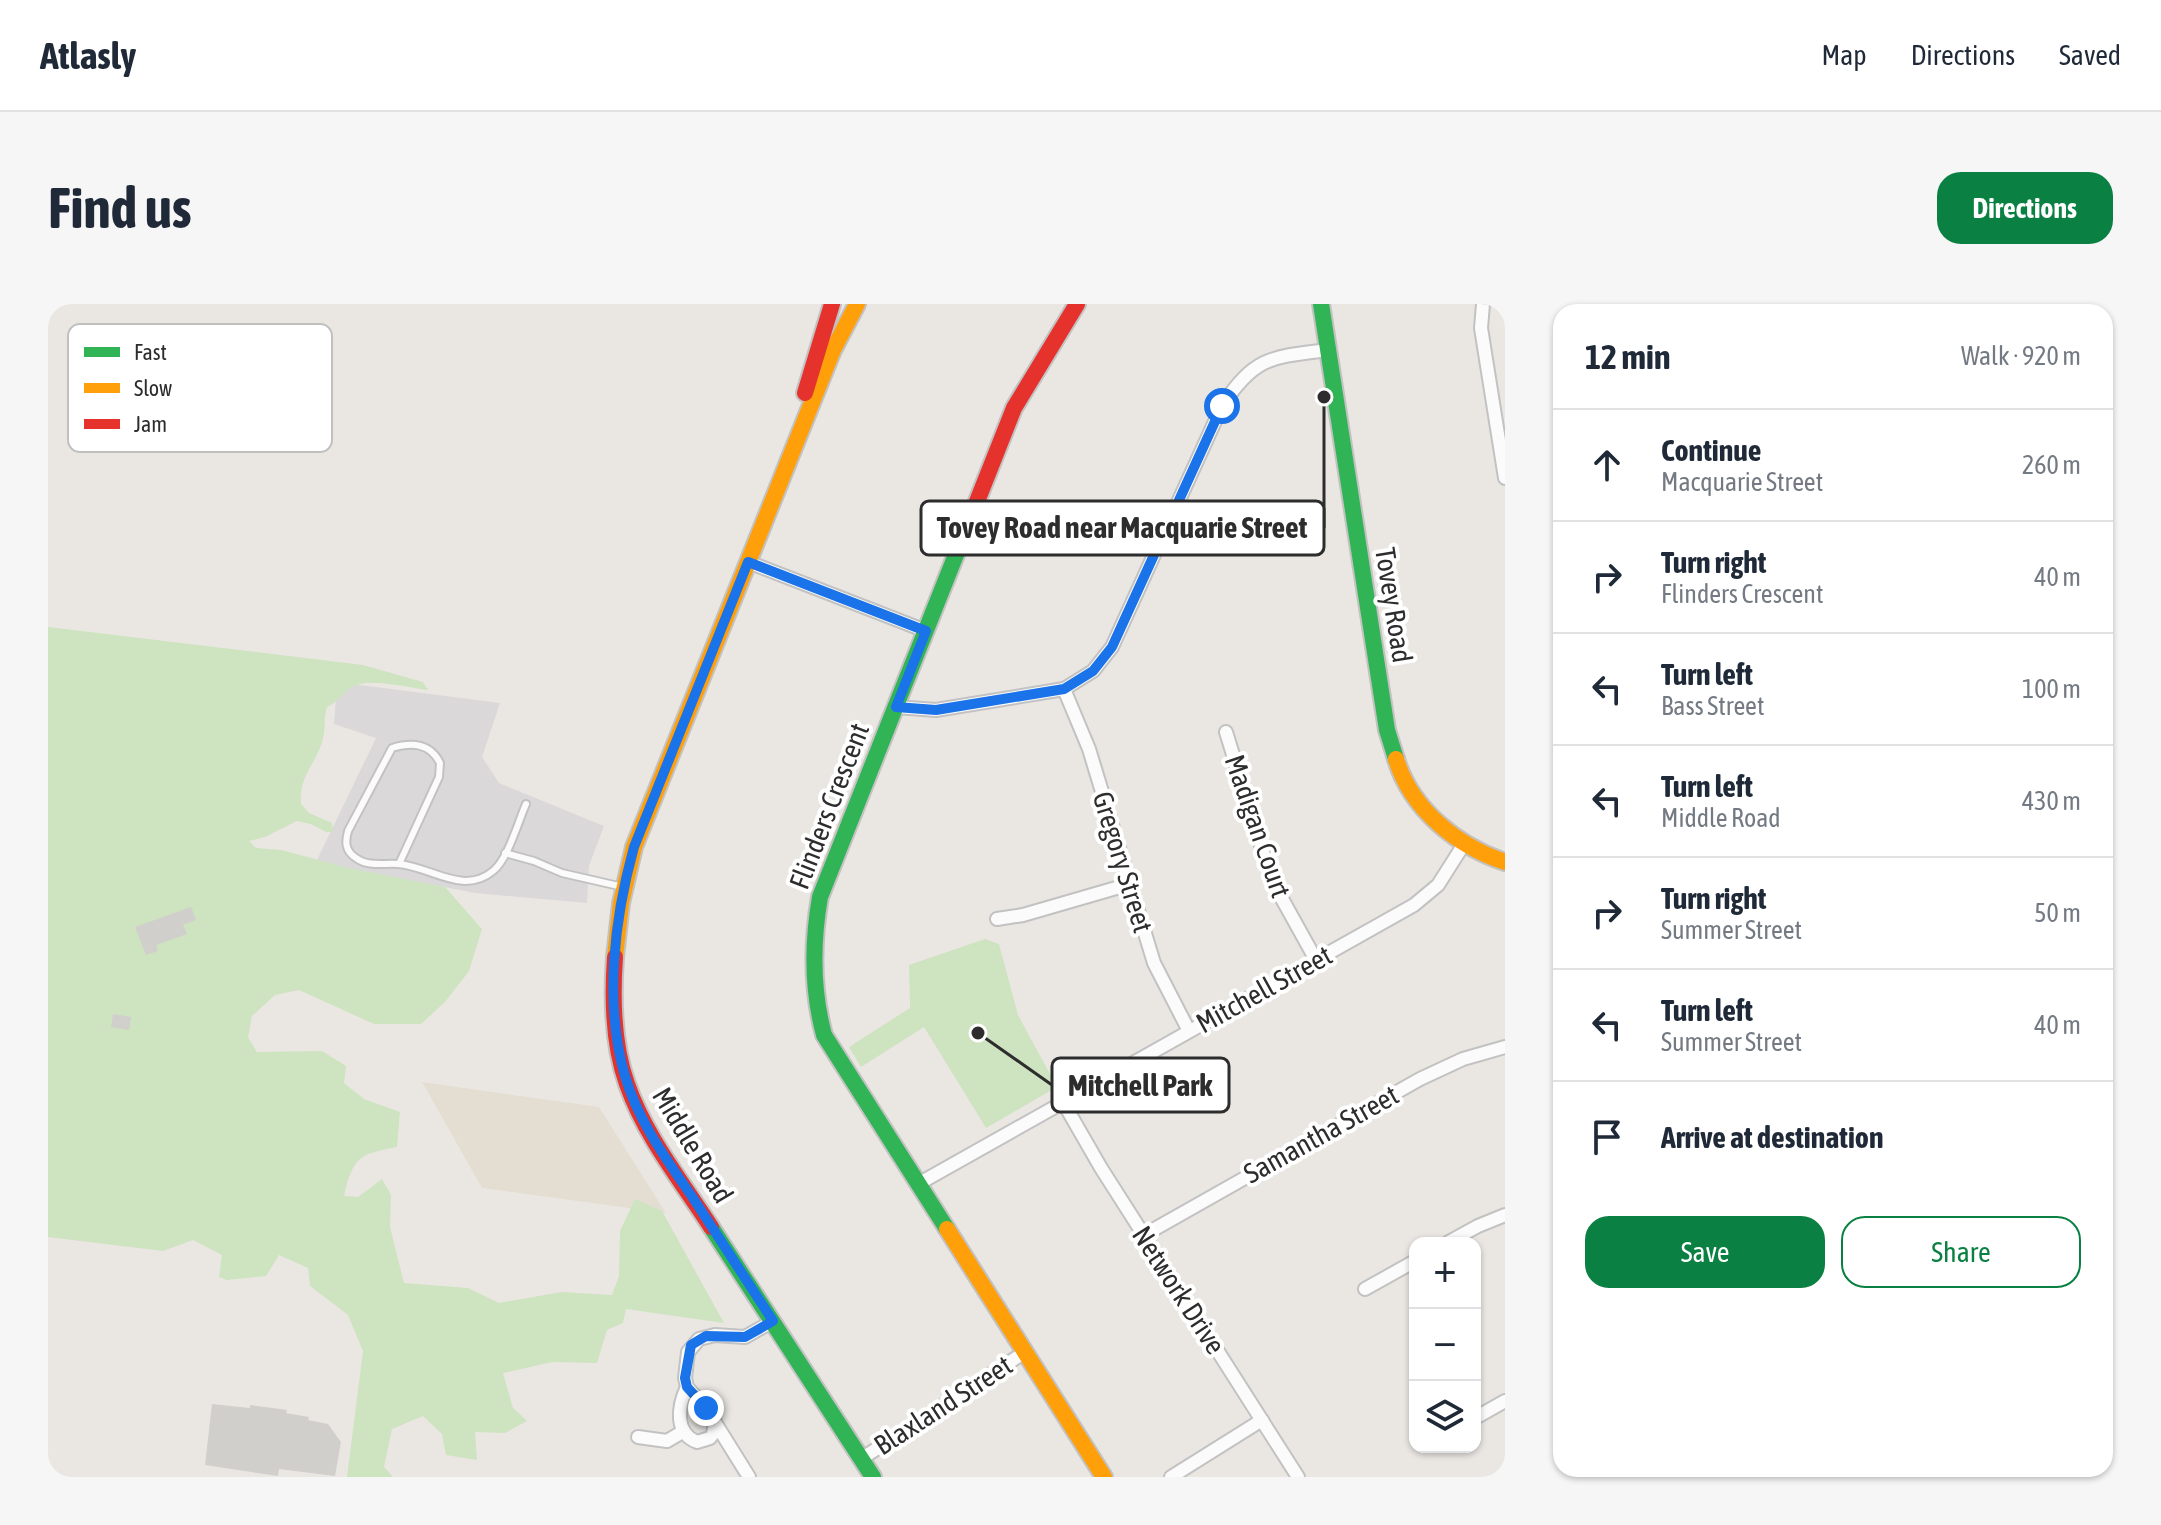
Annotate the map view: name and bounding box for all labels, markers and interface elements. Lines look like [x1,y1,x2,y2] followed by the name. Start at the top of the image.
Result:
[40,34,136,77] text: Atlasly
[1822,39,1867,71] text: Map
[1911,39,2015,71] text: Directions
[2059,39,2121,71] text: Saved
[1937,172,2113,244] button: Directions
[48,176,192,240] text: Find us
[68,324,332,452] legend
[1585,337,1670,376] text: 12 min
[134,339,167,365] text: Fast
[1961,341,2081,371] text: Walk · 920 m
[134,375,172,401] text: Slow
[1204,388,1240,424] route start
[134,411,167,437] text: Jam
[1661,433,1761,467] text: Continue
[1585,443,1629,487] icon: ahead
[2022,450,2081,480] text: 260 m
[1661,467,1823,497] text: Macquarie Street
[921,501,1324,555] callout: Tovey Road near Macquarie Street
[937,510,1308,544] text: Tovey Road near Macquarie Street
[1369,545,1419,665] street label: Tovey Road
[1661,545,1767,579] text: Turn right
[1585,555,1629,599] icon: right
[2034,562,2081,592] text: 40 m
[1661,579,1823,609] text: Flinders Crescent
[1661,657,1753,691] text: Turn left
[1585,667,1629,711] icon: left
[2022,674,2081,704] text: 100 m
[1661,691,1764,721] text: Bass Street
[783,719,875,893] street label: Flinders Crescent
[1219,750,1297,902] street label: Madigan Court
[1661,769,1753,803] text: Turn left
[1585,779,1629,823] icon: left
[2022,786,2081,816] text: 430 m
[1086,788,1160,936] street label: Gregory Street
[1661,803,1781,833] text: Middle Road
[1661,881,1767,915] text: Turn right
[1585,891,1629,935] icon: right
[2034,898,2081,928] text: 50 m
[1661,915,1802,945] text: Summer Street
[1191,939,1337,1039] street label: Mitchell Street
[1661,993,1753,1027] text: Turn left
[1585,1003,1629,1047] icon: left
[2034,1010,2081,1040] text: 40 m
[1661,1027,1802,1057] text: Summer Street
[1052,1058,1229,1112] callout: Mitchell Park
[1068,1068,1213,1102] text: Mitchell Park
[1238,1078,1404,1190] street label: Samantha Street
[646,1082,740,1208] street label: Middle Road
[1585,1115,1629,1159] icon: arrive
[1661,1120,1883,1154] text: Arrive at destination
[1585,1216,1825,1288] button: Save
[1841,1216,2081,1288] button: Share
[1126,1220,1232,1360] street label: Network Drive
[1409,1237,1481,1453] map controls
[1409,1237,1481,1309] button: +
[1409,1309,1481,1381] button: −
[868,1349,1018,1461] street label: Blaxland Street
[1409,1381,1481,1453] button: layers
[688,1390,724,1426] route end

